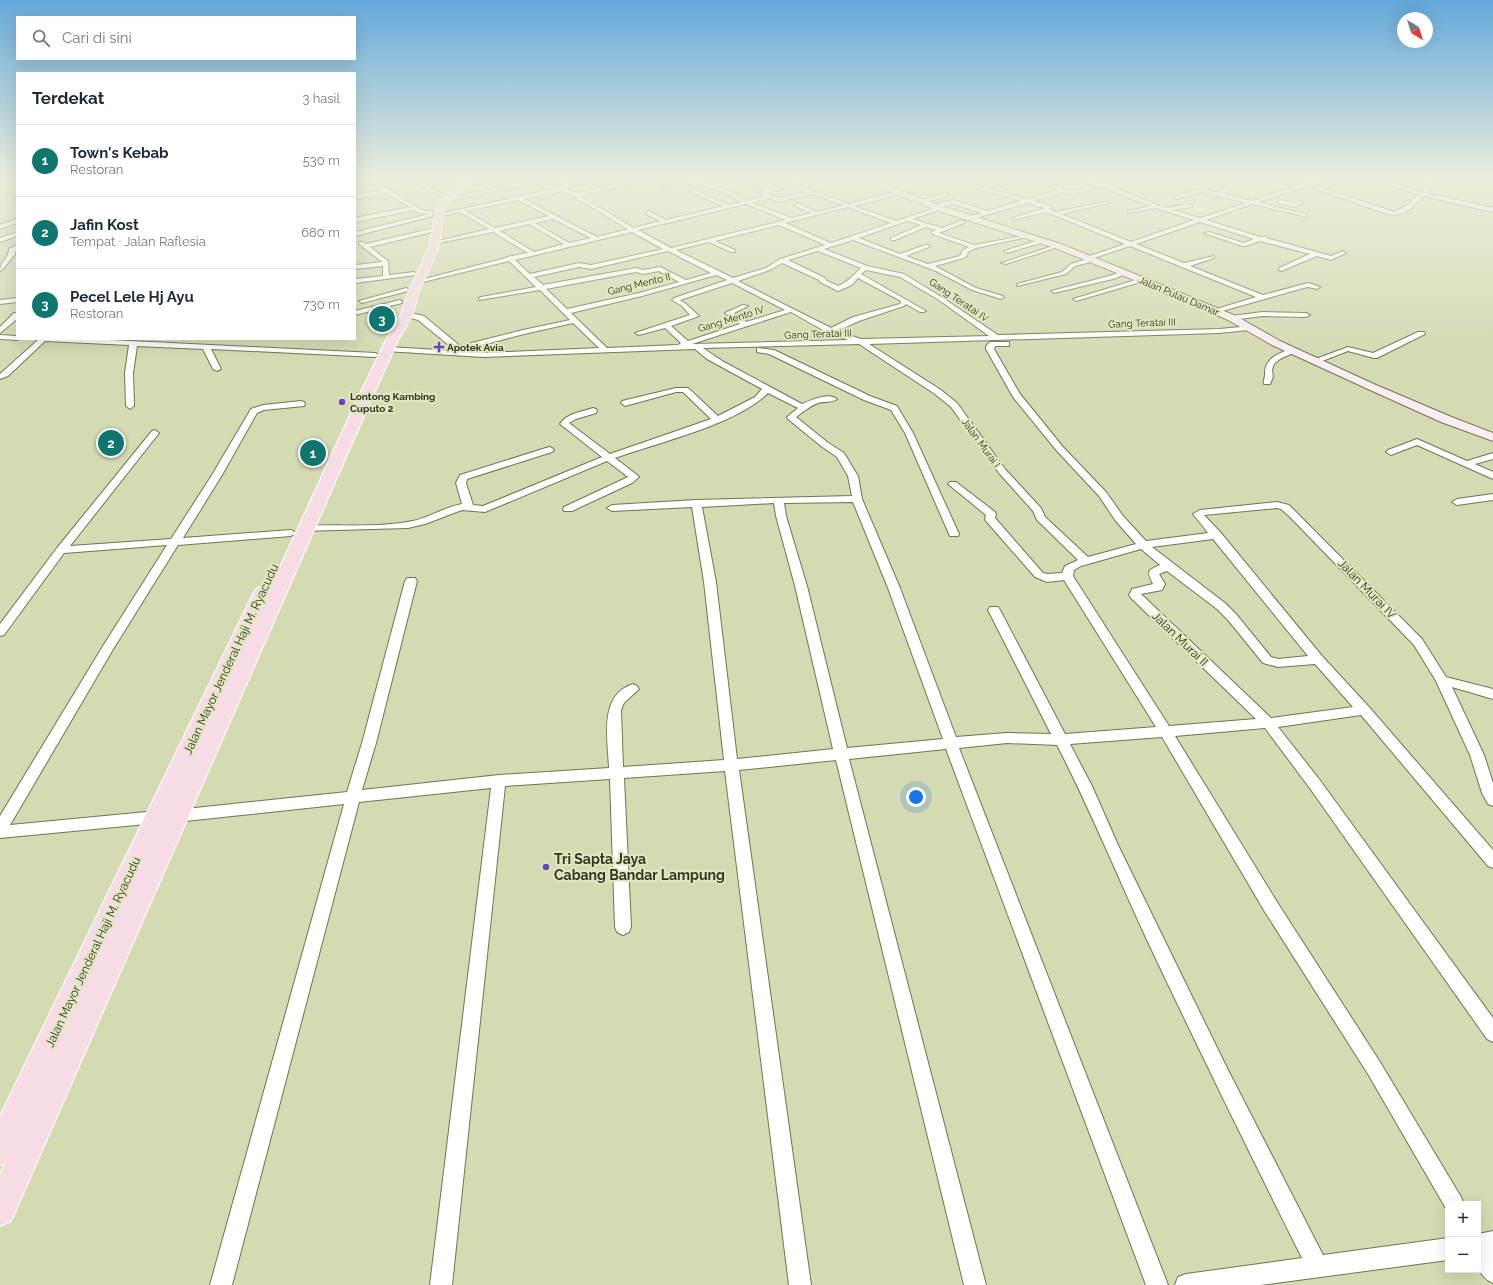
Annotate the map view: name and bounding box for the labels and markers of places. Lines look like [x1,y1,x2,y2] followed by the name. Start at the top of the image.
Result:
[369,304,395,334] pin: 3
[434,342,444,352] marker: Apotek Avia
[447,342,504,353] place label: Apotek Avia
[350,391,435,414] place label: Lontong Kambing Cuputo 2
[337,397,347,407] marker: Lontong Kambing Cuputo 2
[98,428,124,458] pin: 2
[300,438,326,468] pin: 1
[554,851,725,883] place label: Tri Sapta Jaya Cabang Bandar Lampung
[541,862,551,872] marker: Tri Sapta Jaya Cabang Bandar Lampung

